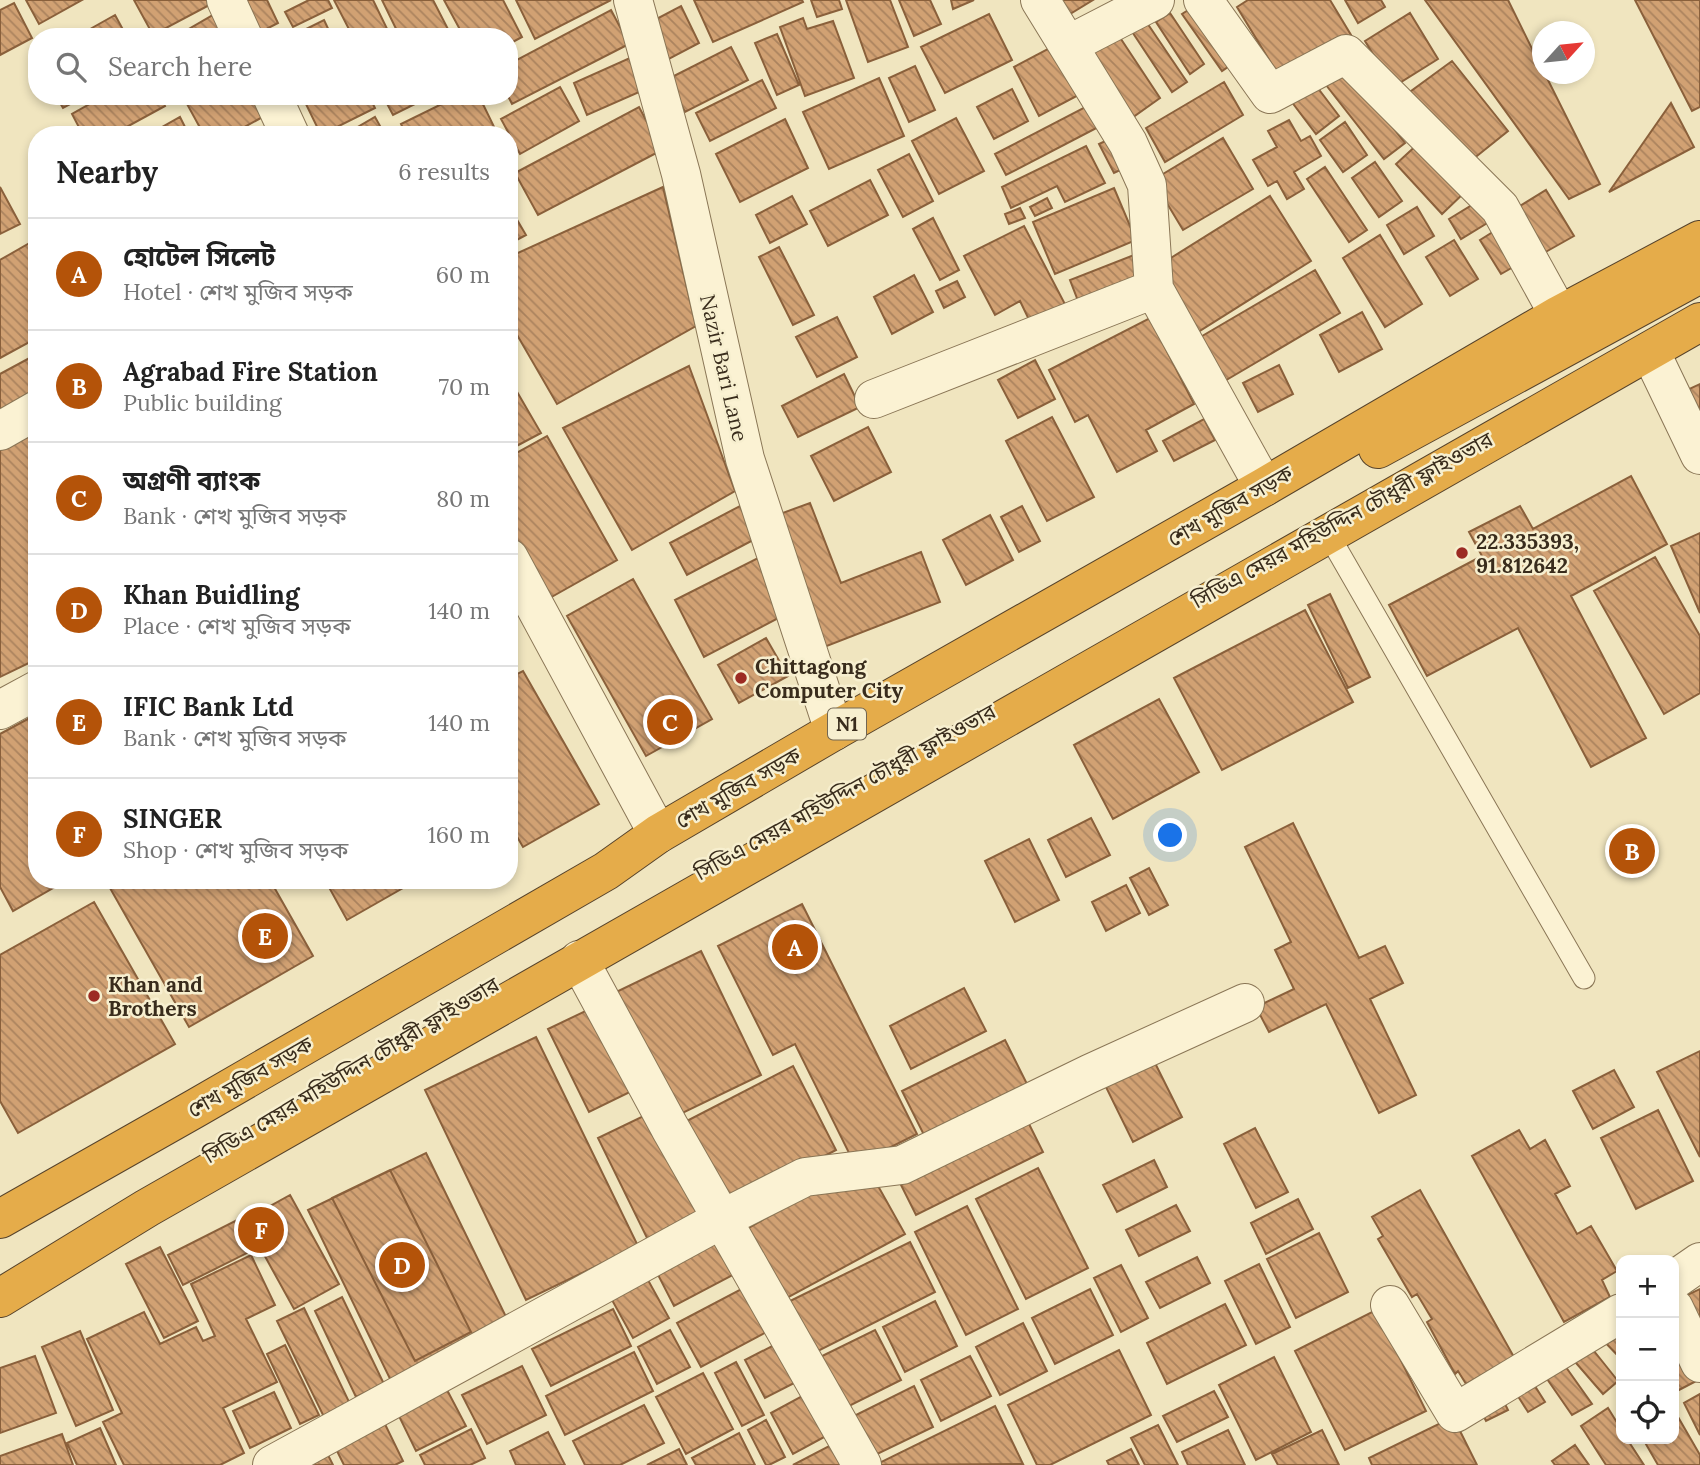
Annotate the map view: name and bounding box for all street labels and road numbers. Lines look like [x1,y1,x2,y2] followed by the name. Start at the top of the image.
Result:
[694,292,754,444] street label: Nazir Bari Lane
[1186,425,1498,615] street label: সিডিএ মেয়র মহিউদ্দিন চৌধুরী ফ্লাইওভার
[1163,459,1298,553] street label: শেখ মুজিব সড়ক
[689,697,1001,887] street label: সিডিএ মেয়র মহিউদ্দিন চৌধুরী ফ্লাইওভার
[828,708,866,740] road number: N1
[671,741,806,835] street label: শেখ মুজিব সড়ক
[197,971,504,1170] street label: সিডিএ মেয়র মহিউদ্দিন চৌধুরী ফ্লাইওভার
[183,1030,318,1124] street label: শেখ মুজিব সড়ক

